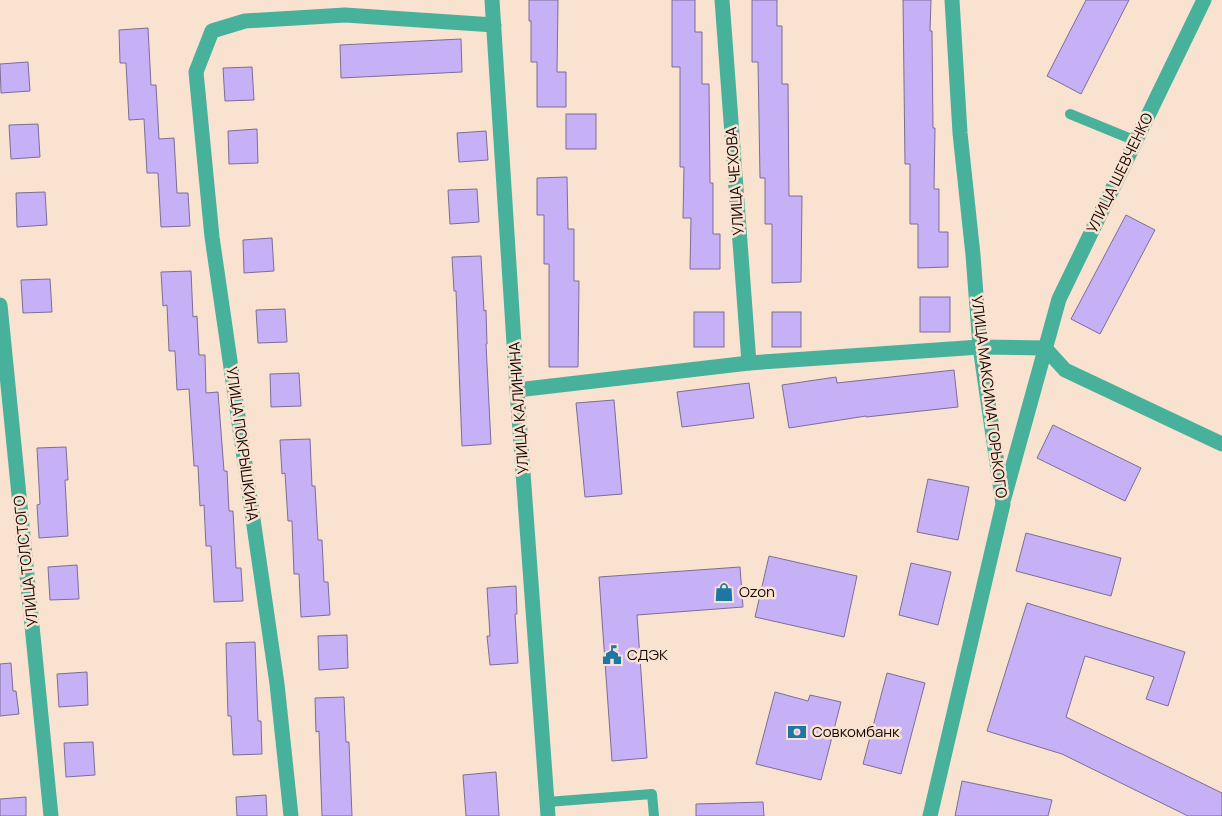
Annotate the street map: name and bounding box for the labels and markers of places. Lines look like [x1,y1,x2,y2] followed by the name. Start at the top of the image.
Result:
[713,581,735,603] shop icon: Ozon
[739,581,775,602] place label: Ozon
[601,644,623,666] public building icon: СДЭК
[627,644,668,665] place label: СДЭК
[786,721,808,743] bank icon: Совкомбанк
[812,721,900,742] place label: Совкомбанк

